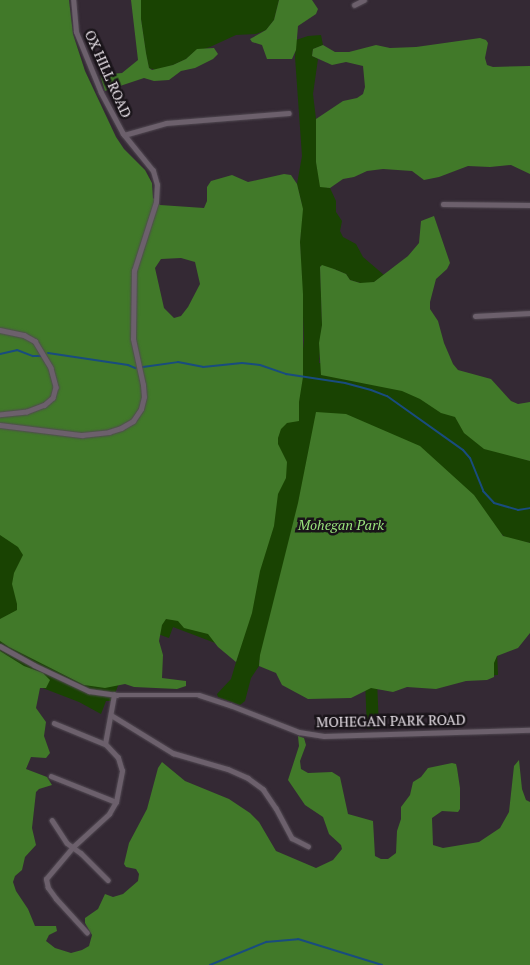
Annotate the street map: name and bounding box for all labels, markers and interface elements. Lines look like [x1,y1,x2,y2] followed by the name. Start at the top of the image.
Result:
[81,28,135,120] street label: OX HILL ROAD
[298,517,384,533] park label: Mohegan Park
[316,711,466,731] street label: MOHEGAN PARK ROAD

